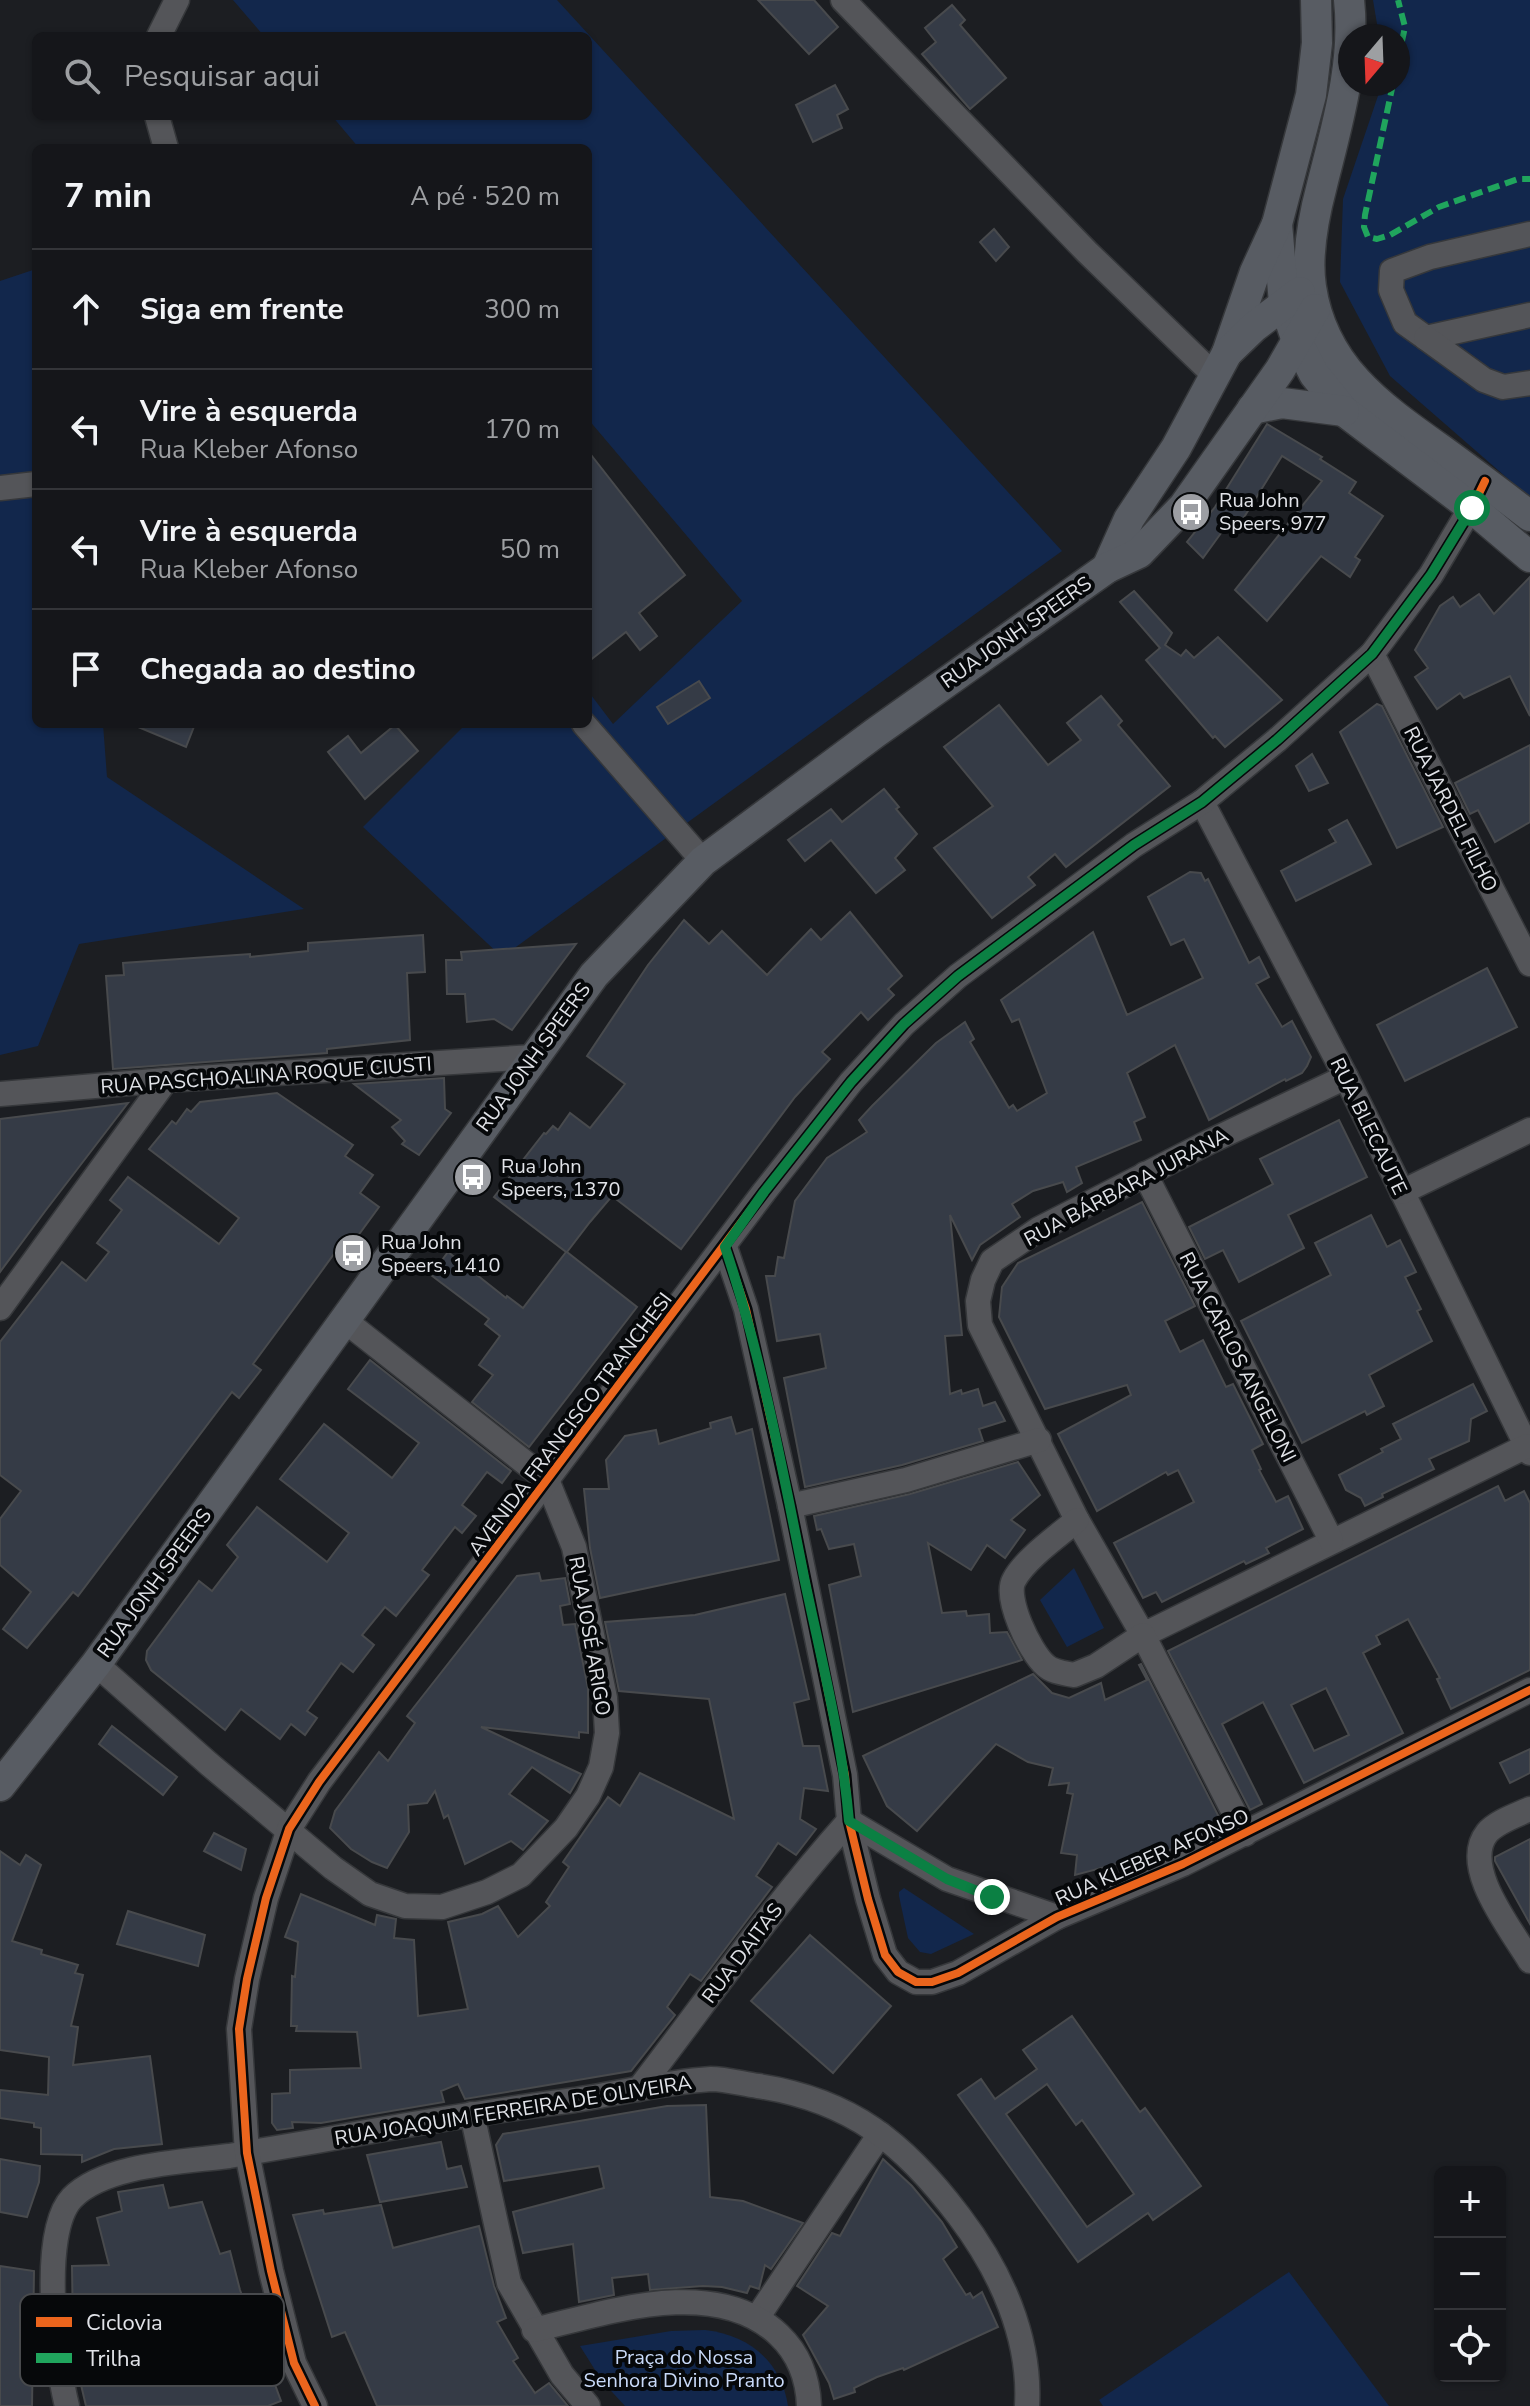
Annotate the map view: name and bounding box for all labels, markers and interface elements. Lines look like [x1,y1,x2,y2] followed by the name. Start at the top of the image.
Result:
[1338,24,1410,96] north arrow
[32,32,592,120] search box
[60,54,104,98] icon: search
[124,56,320,97] text: Pesquisar aqui
[64,173,152,219] text: 7 min
[410,179,560,214] text: A pé · 520 m
[64,287,108,331] icon: ahead
[140,289,344,330] text: Siga em frente
[484,292,560,327] text: 300 m
[140,391,358,432] text: Vire à esquerda
[64,407,108,451] icon: left
[484,412,560,447] text: 170 m
[140,432,358,467] text: Rua Kleber Afonso
[1219,487,1327,537] place label: Rua John Speers, 977
[1454,490,1490,526] route start
[1170,491,1212,533] bus stop icon: Rua John Speers, 977
[140,511,358,552] text: Vire à esquerda
[64,527,108,571] icon: left
[500,532,560,567] text: 50 m
[140,552,358,587] text: Rua Kleber Afonso
[935,570,1097,695] street label: RUA JONH SPEERS
[64,647,108,691] icon: arrive
[140,649,416,690] text: Chegada ao destino
[1397,722,1504,896] street label: RUA JARDEL FILHO
[470,977,597,1137] street label: RUA JONH SPEERS
[99,1050,433,1101] street label: RUA PASCHOALINA ROQUE CIUSTI
[1324,1053,1413,1199] street label: RUA BLECAUTE
[1019,1122,1234,1253] street label: RUA BÁRBARA JURANA
[501,1153,621,1203] place label: Rua John Speers, 1370
[452,1156,494,1198] bus stop icon: Rua John Speers, 1370
[381,1229,501,1279] place label: Rua John Speers, 1410
[332,1232,374,1274] bus stop icon: Rua John Speers, 1410
[1173,1248,1302,1467] street label: RUA CARLOS ANGELONI
[462,1287,678,1561] street label: AVENIDA FRANCISCO TRANCHESI
[91,1503,218,1663] street label: RUA JONH SPEERS
[562,1554,617,1718] street label: RUA JOSÉ ARIGO
[1051,1803,1253,1912] street label: RUA KLEBER AFONSO
[974,1879,1010,1915] route end
[696,1898,789,2009] street label: RUA DAITAS
[333,2069,694,2152] street label: RUA JOAQUIM FERREIRA DE OLIVEIRA
[1434,2166,1506,2382] map controls
[1434,2166,1506,2238] button: +
[1434,2238,1506,2310] button: −
[20,2294,284,2386] legend
[86,2308,163,2338] text: Ciclovia
[1434,2310,1506,2382] button: locate
[86,2344,141,2374] text: Trilha
[583,2344,785,2394] park label: Praça do Nossa Senhora Divino Pranto

